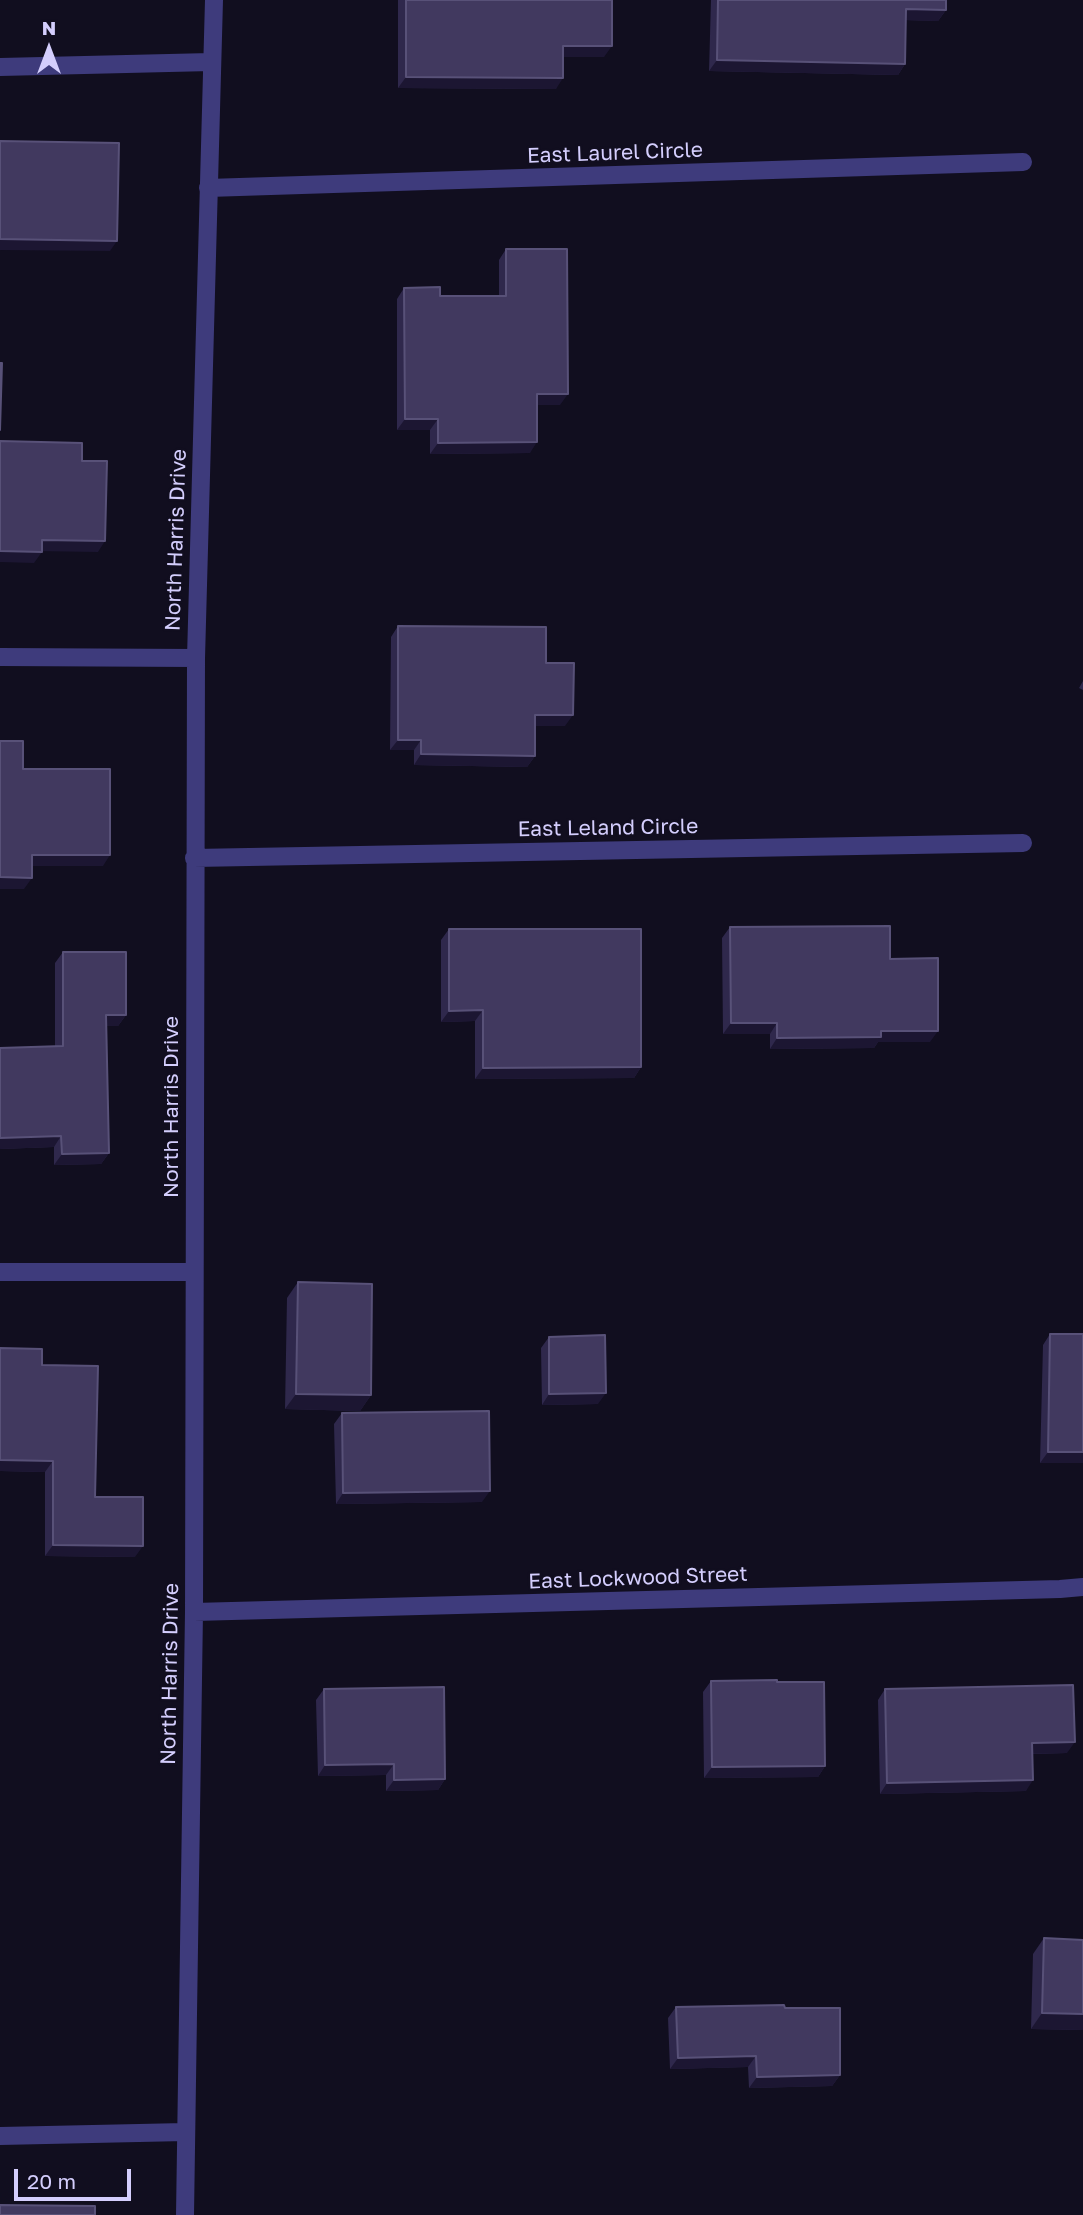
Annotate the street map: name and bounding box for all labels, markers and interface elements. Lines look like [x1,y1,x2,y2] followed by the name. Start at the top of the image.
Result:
[14,14,84,84] north arrow
[42,16,56,39] text: N
[527,137,703,169] street label: East Laurel Circle
[160,449,192,631] street label: North Harris Drive
[517,814,699,842] street label: East Leland Circle
[158,1016,184,1198] street label: North Harris Drive
[528,1562,748,1594] street label: East Lockwood Street
[156,1583,184,1765] street label: North Harris Drive
[18,2156,135,2200] scale bar
[27,2168,76,2194] text: 20 m

